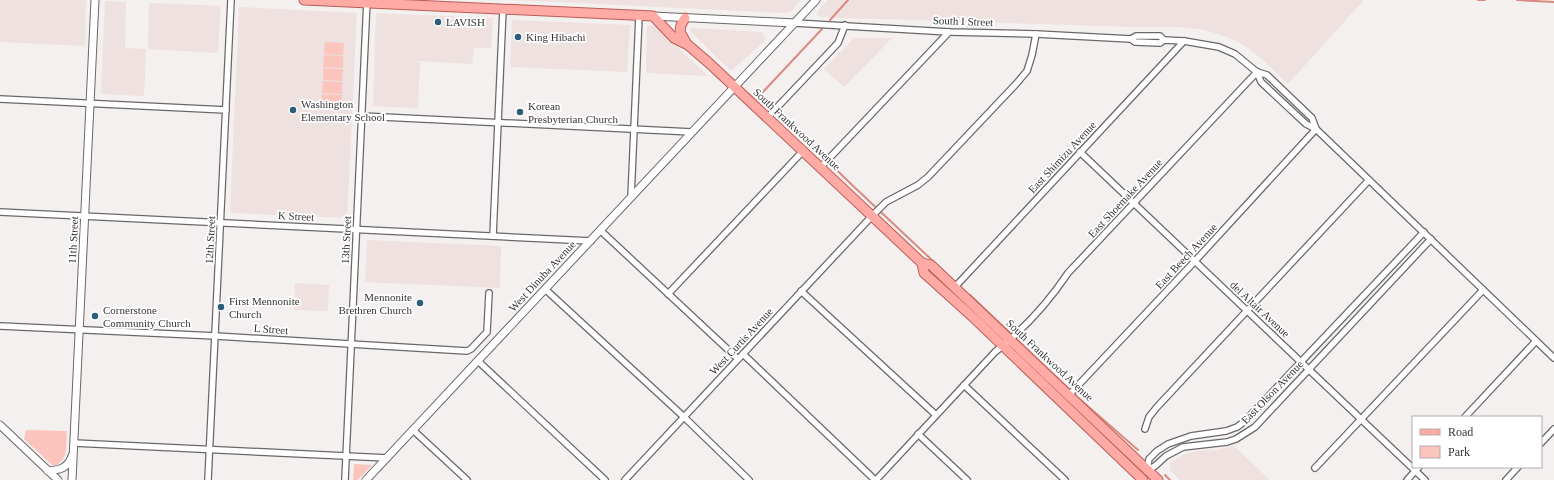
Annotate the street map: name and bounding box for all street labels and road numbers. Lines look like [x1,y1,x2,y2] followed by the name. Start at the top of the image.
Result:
[933,14,993,28] street label: South I Street
[751,86,843,172] street label: South Frankwood Avenue
[1026,118,1098,195] street label: East Shimizu Avenue
[1085,156,1165,240] street label: East Shoemake Avenue
[278,209,314,223] street label: K Street
[66,216,80,264] street label: 11th Street
[203,216,217,264] street label: 12th Street
[339,216,353,264] street label: 13th Street
[1153,221,1219,291] street label: East Beech Avenue
[506,238,578,314] street label: West Dinuba Avenue
[1228,278,1292,340] street label: del Altair Avenue
[707,305,775,377] street label: West Curtis Avenue
[1004,317,1096,403] street label: South Frankwood Avenue
[253,322,289,336] street label: L Street
[1239,358,1305,426] street label: East Olson Avenue

